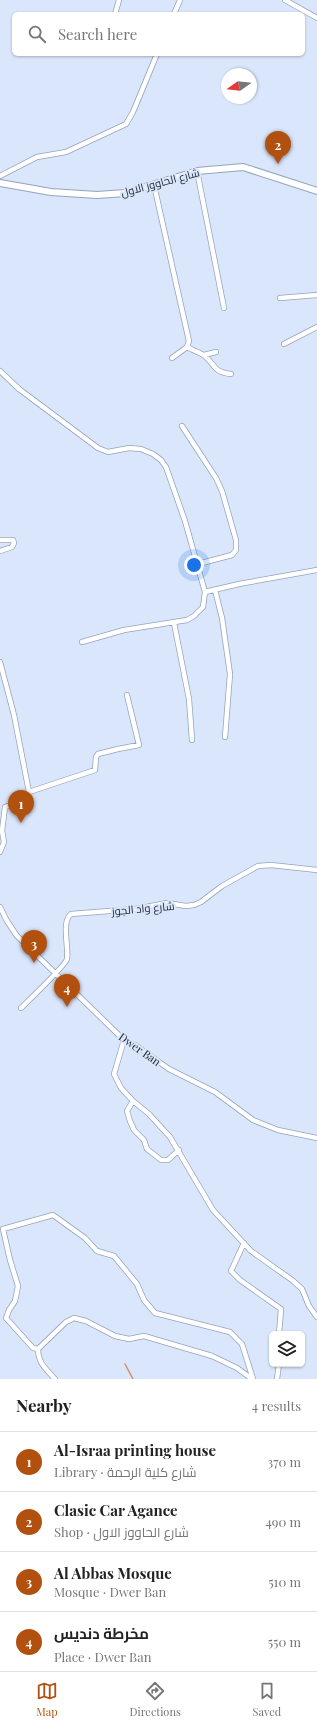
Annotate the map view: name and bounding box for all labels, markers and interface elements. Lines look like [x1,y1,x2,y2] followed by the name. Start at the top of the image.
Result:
[12,12,305,56] search box
[26,23,48,45] icon: search
[58,24,137,44] text: Search here
[221,68,257,104] north arrow
[265,131,291,164] pin: 2
[119,164,201,201] street label: شارع الحاووز الاول
[184,555,204,575] your location
[8,790,34,823] pin: 1
[110,898,175,919] street label: شارع واد الجوز
[21,930,47,963] pin: 3
[54,974,80,1007] pin: 4
[116,1029,164,1069] street label: Dwer Ban
[269,1331,305,1367] map controls
[269,1331,305,1367] button: layers
[16,1394,71,1416] text: Nearby
[252,1397,301,1414] text: 4 results
[54,1440,216,1460] text: Al-Israa printing house
[27,1453,31,1470] text: 1
[267,1453,301,1470] text: 370 m
[54,1463,197,1480] text: Library · شارع كلية الرحمة
[54,1500,178,1520] text: Clasic Car Agance
[26,1513,32,1530] text: 2
[265,1513,301,1530] text: 490 m
[54,1523,189,1540] text: Shop · شارع الحاووز الاول
[54,1563,172,1583] text: Al Abbas Mosque
[26,1573,32,1590] text: 3
[268,1573,301,1590] text: 510 m
[54,1583,166,1600] text: Mosque · Dwer Ban
[54,1623,149,1643] text: مخرطة دنديس
[26,1633,32,1650] text: 4
[268,1633,301,1650] text: 550 m
[54,1648,151,1665] text: Place · Dwer Ban
[36,1680,58,1719] tab: Map
[129,1680,181,1719] tab: Directions
[253,1680,281,1719] tab: Saved

